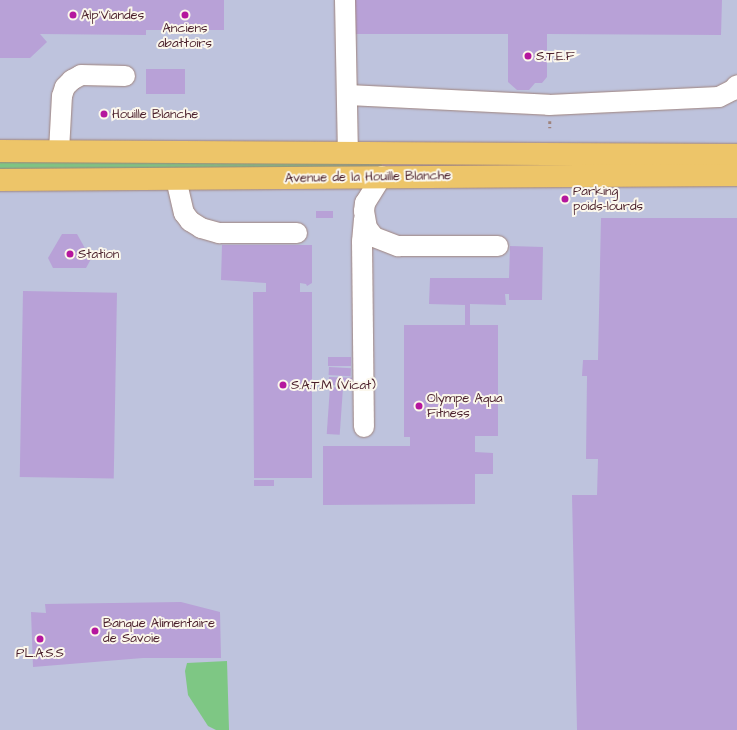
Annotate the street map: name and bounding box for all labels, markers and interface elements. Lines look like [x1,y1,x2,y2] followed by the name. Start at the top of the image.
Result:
[81,7,144,23] place label: Alp'Viandes
[68,10,78,20] marker: Alp'Viandes
[180,10,190,20] marker: Anciens abattoirs
[158,21,212,52] place label: Anciens abattoirs
[536,48,575,64] place label: S.T.E.F
[523,51,533,61] marker: S.T.E.F
[112,106,198,122] place label: Houille Blanche
[99,109,109,119] marker: Houille Blanche
[285,168,451,186] street label: Avenue de la Houille Blanche
[573,184,643,215] place label: Parking poids-lourds
[560,194,570,204] marker: Parking poids-lourds
[78,246,119,262] place label: Station
[65,249,75,259] marker: Station
[291,377,376,393] place label: S.A.T.M (Vicat)
[278,380,288,390] marker: S.A.T.M (Vicat)
[427,391,503,422] place label: Olympe Aqua Fitness
[414,401,424,411] marker: Olympe Aqua Fitness
[103,616,215,647] place label: Banque Alimentaire de Savoie
[90,626,100,636] marker: Banque Alimentaire de Savoie
[35,634,45,644] marker: PL.A.S.S
[16,645,64,661] place label: PL.A.S.S

